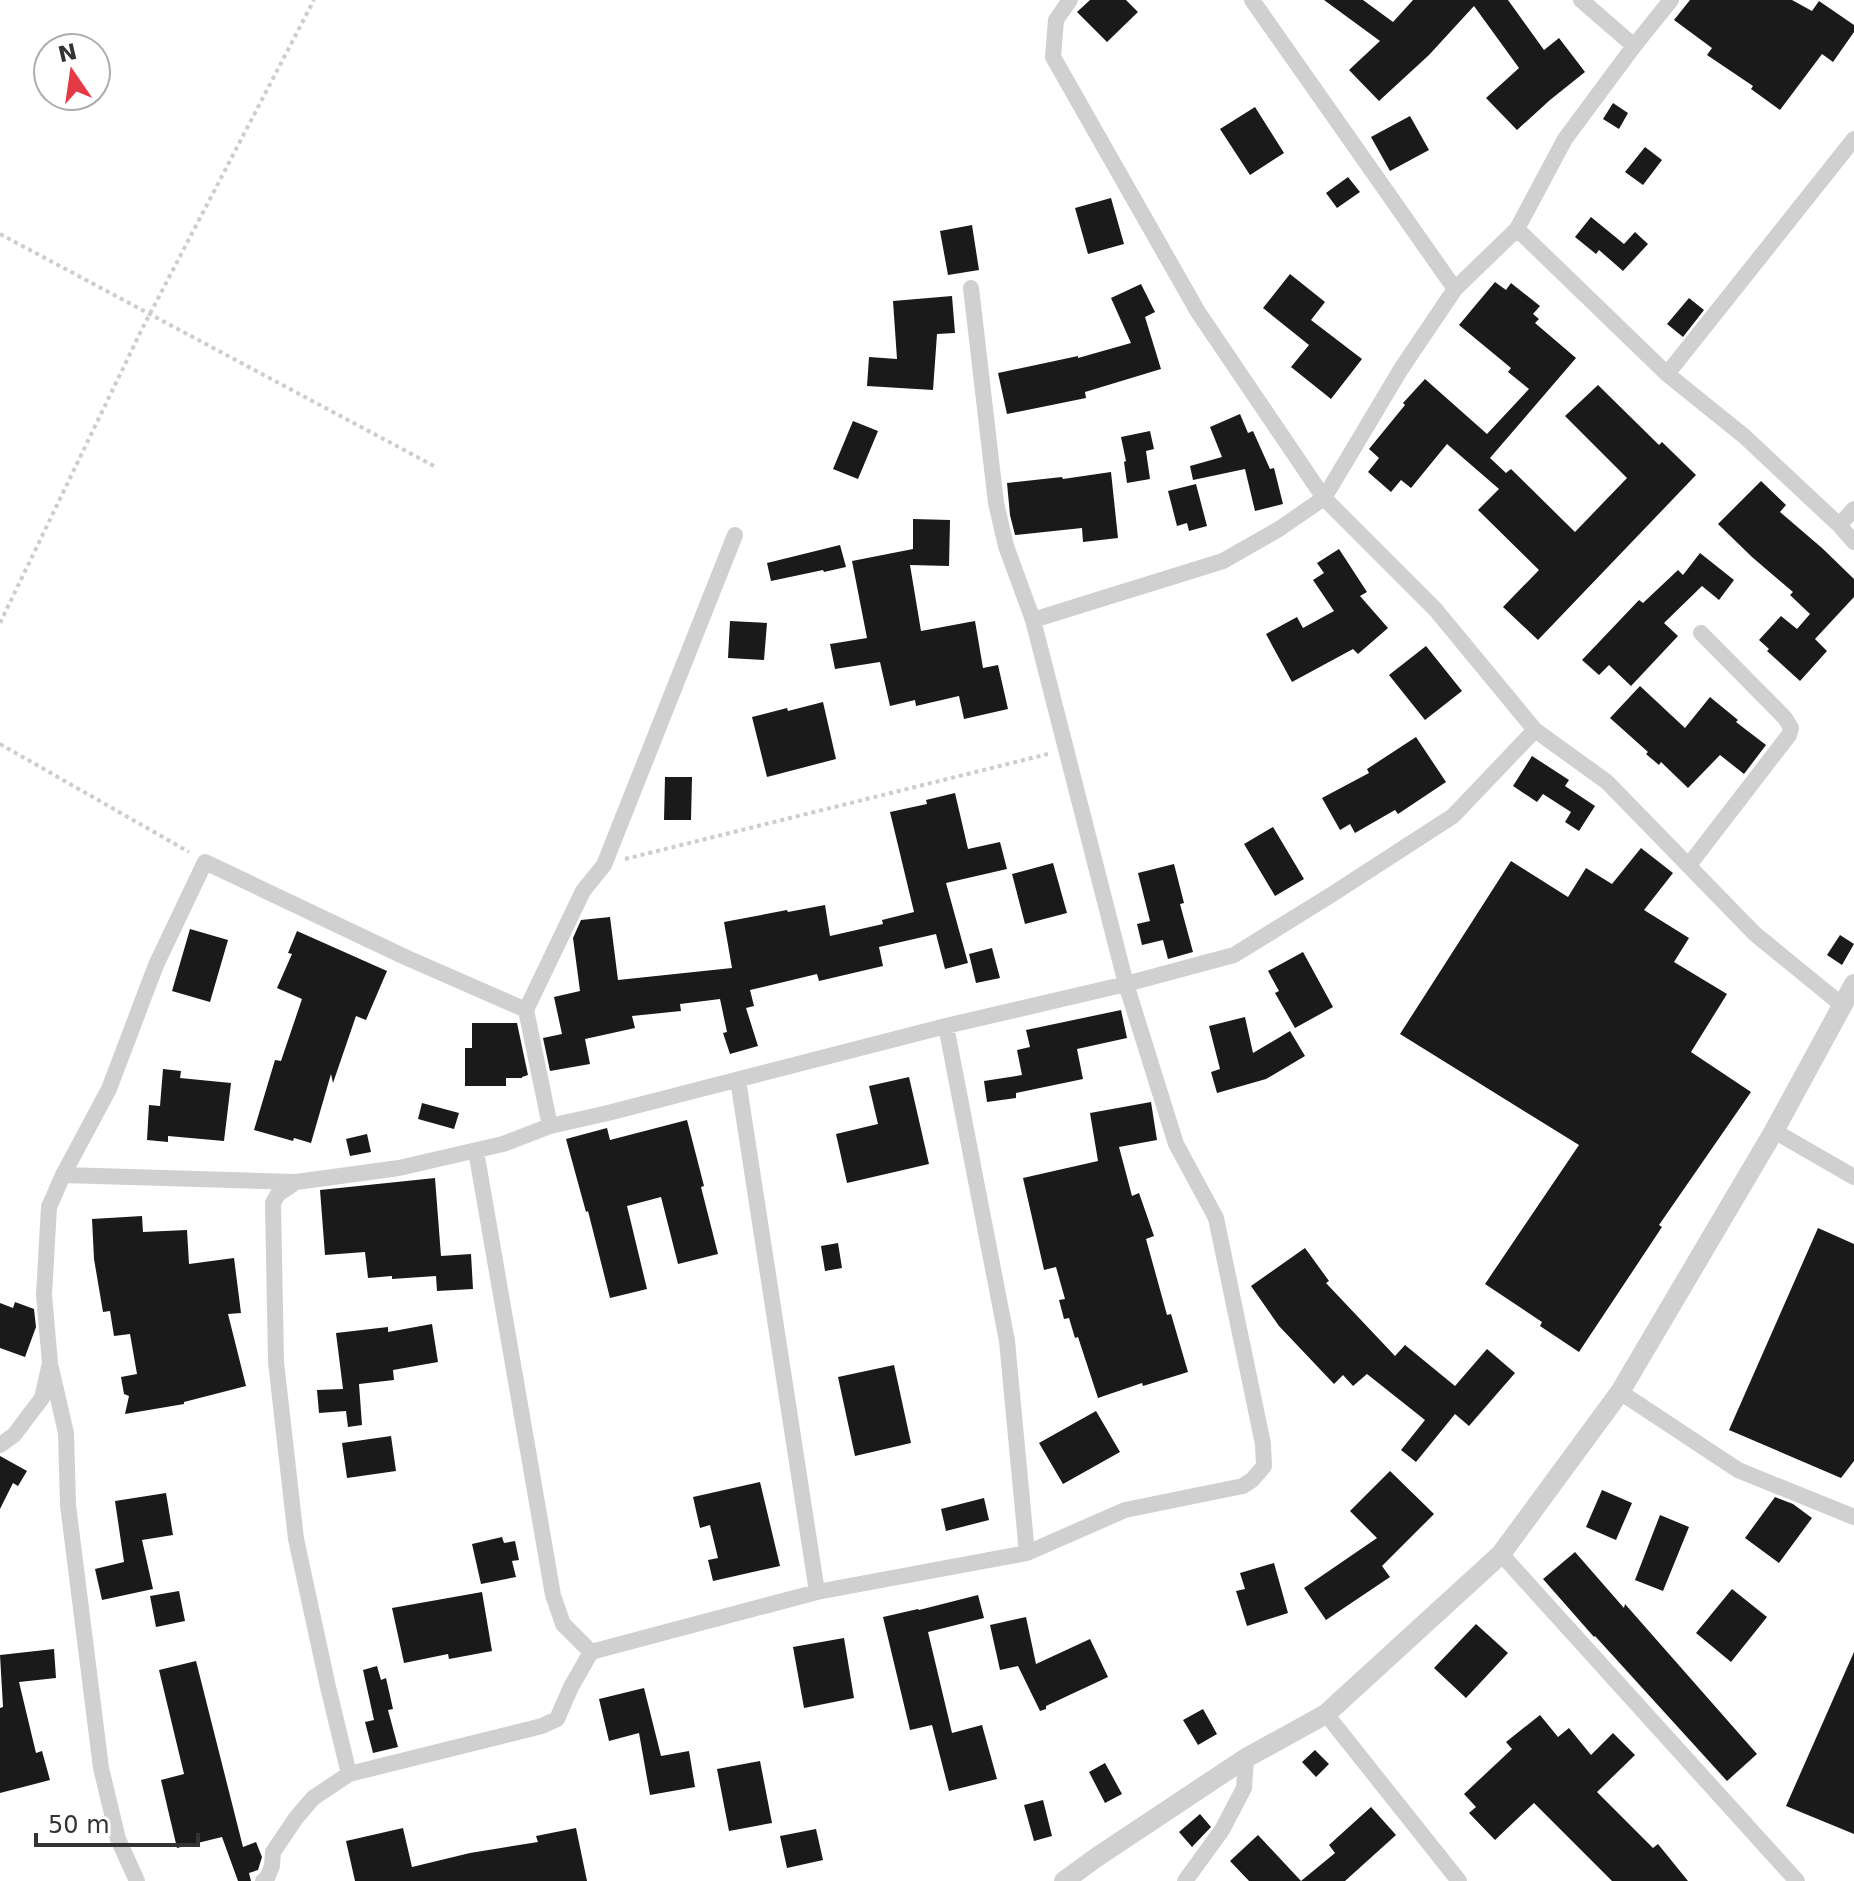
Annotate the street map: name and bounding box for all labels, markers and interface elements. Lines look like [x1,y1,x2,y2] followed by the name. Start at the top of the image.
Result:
[32,32,112,112] north arrow
[56,39,79,67] text: N
[36,1797,198,1847] scale bar
[48,1811,110,1839] text: 50 m

